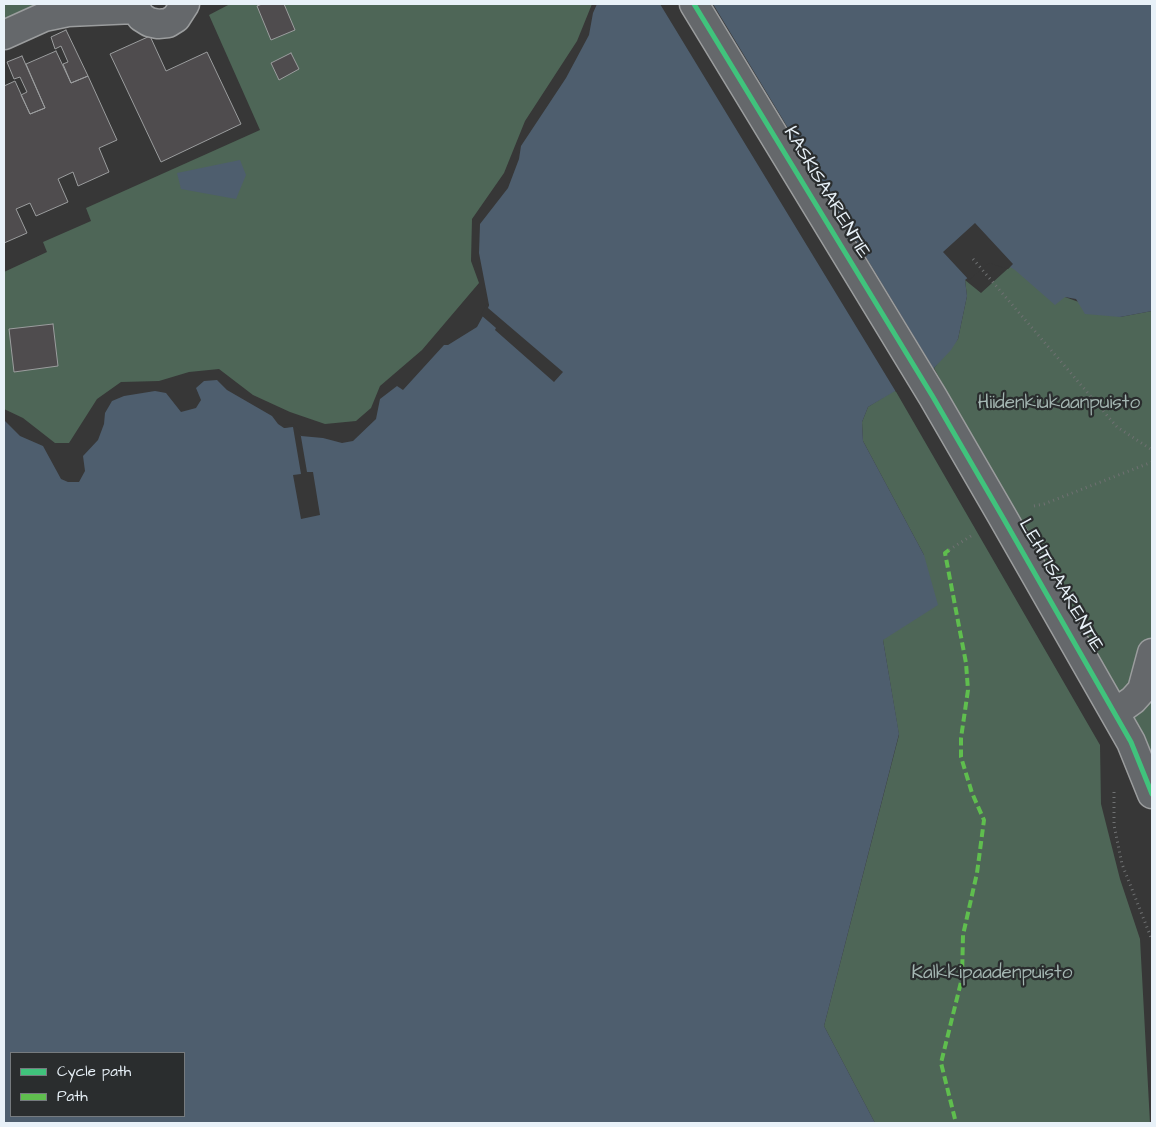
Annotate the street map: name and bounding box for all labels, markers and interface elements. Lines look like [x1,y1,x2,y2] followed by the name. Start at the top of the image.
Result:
[778,123,874,263] street label: KASKISAARENTIE
[978,393,1140,415] park label: Hiidenkiukaanpuisto
[1013,515,1107,657] street label: LEHTISAARENTIE
[912,963,1072,985] park label: Kalkkipaadenpuisto
[10,1052,185,1117] legend
[57,1061,131,1082] text: Cycle path
[57,1086,88,1107] text: Path

